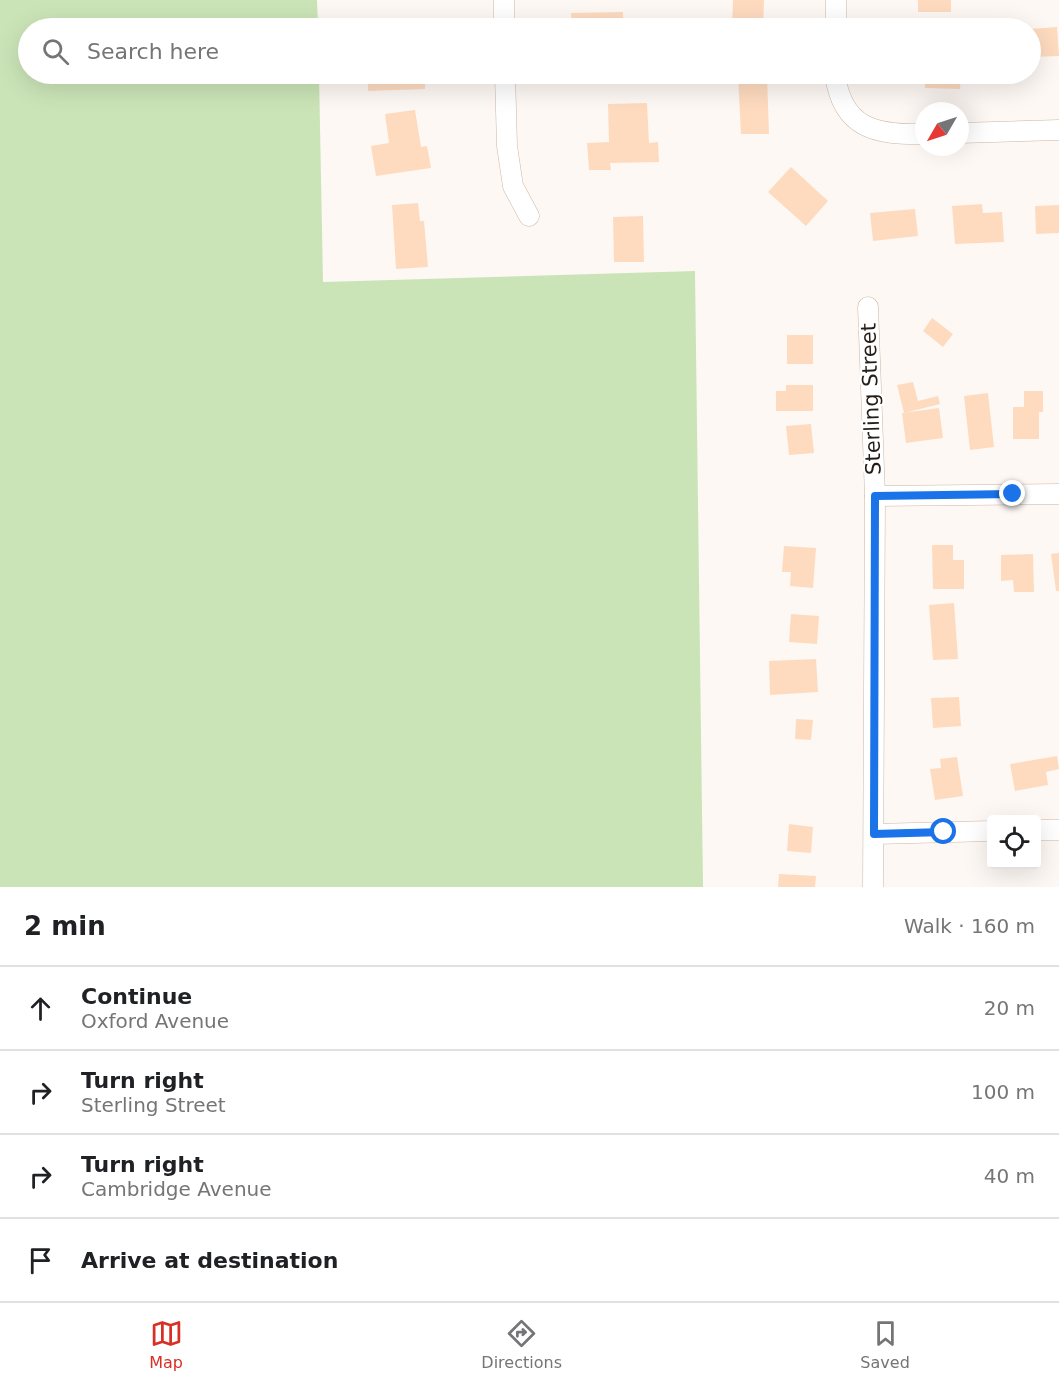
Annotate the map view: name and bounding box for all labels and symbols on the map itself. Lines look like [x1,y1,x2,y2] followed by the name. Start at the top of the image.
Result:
[915,102,969,156] north arrow
[856,323,886,475] street label: Sterling Street
[999,480,1025,506] route end
[930,818,956,844] route start

